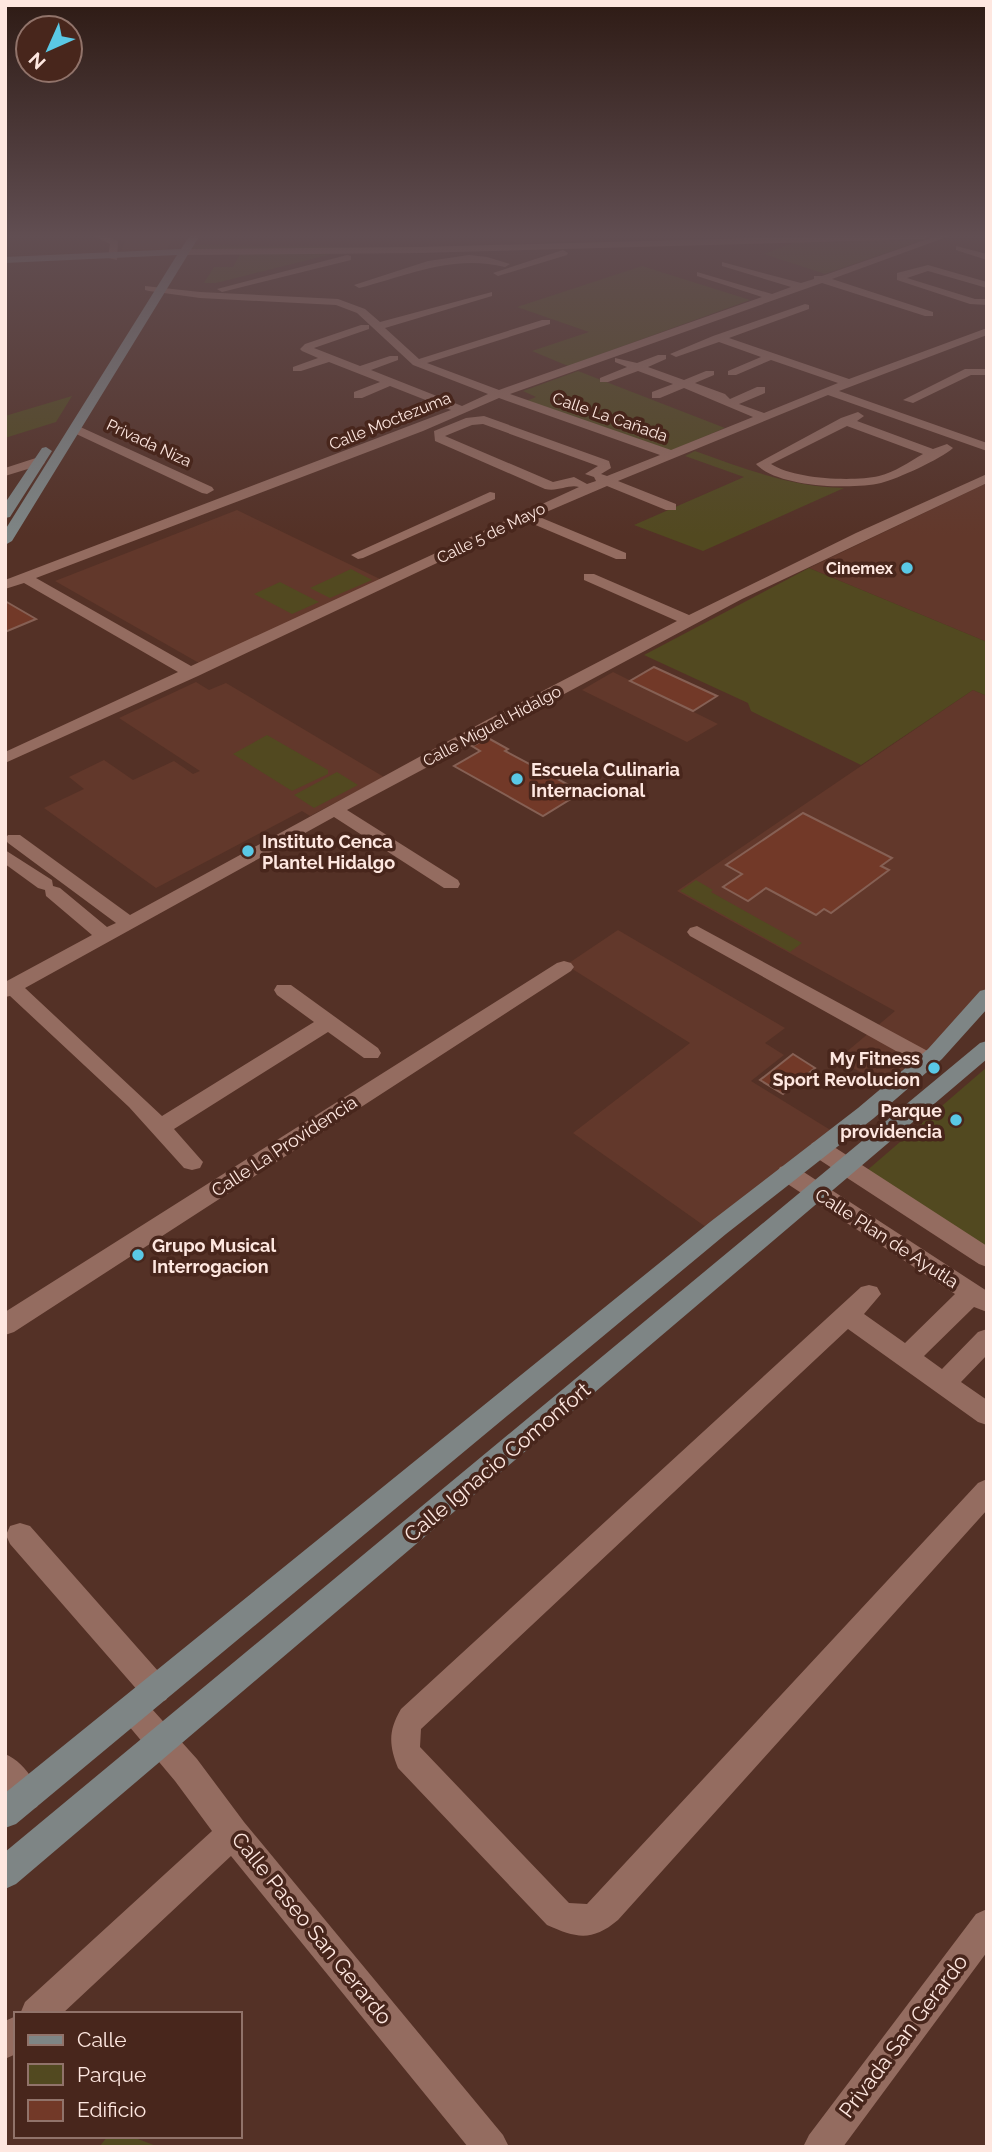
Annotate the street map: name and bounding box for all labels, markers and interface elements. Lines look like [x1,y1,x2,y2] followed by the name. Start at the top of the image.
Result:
[14,14,84,84] north arrow
[24,48,50,74] text: N
[326,388,454,454] street label: Calle Moctezuma
[550,388,670,446] street label: Calle La Cañada
[104,415,194,471] street label: Privada Niza
[434,499,548,567] street label: Calle 5 de Mayo
[826,559,894,578] place label: Cinemex
[899,560,915,576] marker: Cinemex
[420,681,564,771] street label: Calle Miguel Hidalgo
[531,759,680,801] place label: Escuela Culinaria Internacional
[509,771,525,787] marker: Escuela Culinaria Internacional
[262,831,395,873] place label: Instituto Cenca Plantel Hidalgo
[240,843,256,859] marker: Instituto Cenca Plantel Hidalgo
[773,1048,920,1090] place label: My Fitness Sport Revolucion
[926,1060,942,1076] marker: My Fitness Sport Revolucion
[207,1091,361,1201] street label: Calle La Providencia
[840,1100,942,1142] place label: Parque providencia
[948,1112,964,1128] marker: Parque providencia
[811,1184,963,1292] street label: Calle Plan de Ayutla
[152,1235,276,1277] place label: Grupo Musical Interrogacion
[130,1247,146,1263] marker: Grupo Musical Interrogacion
[399,1377,595,1547] street label: Calle Ignacio Comonfort
[227,1827,397,2029] street label: Calle Paseo San Gerardo
[833,1949,973,2123] street label: Privada San Gerardo
[14,2012,242,2138] legend
[77,2027,127,2052] text: Calle
[77,2062,146,2087] text: Parque
[77,2097,146,2122] text: Edificio

